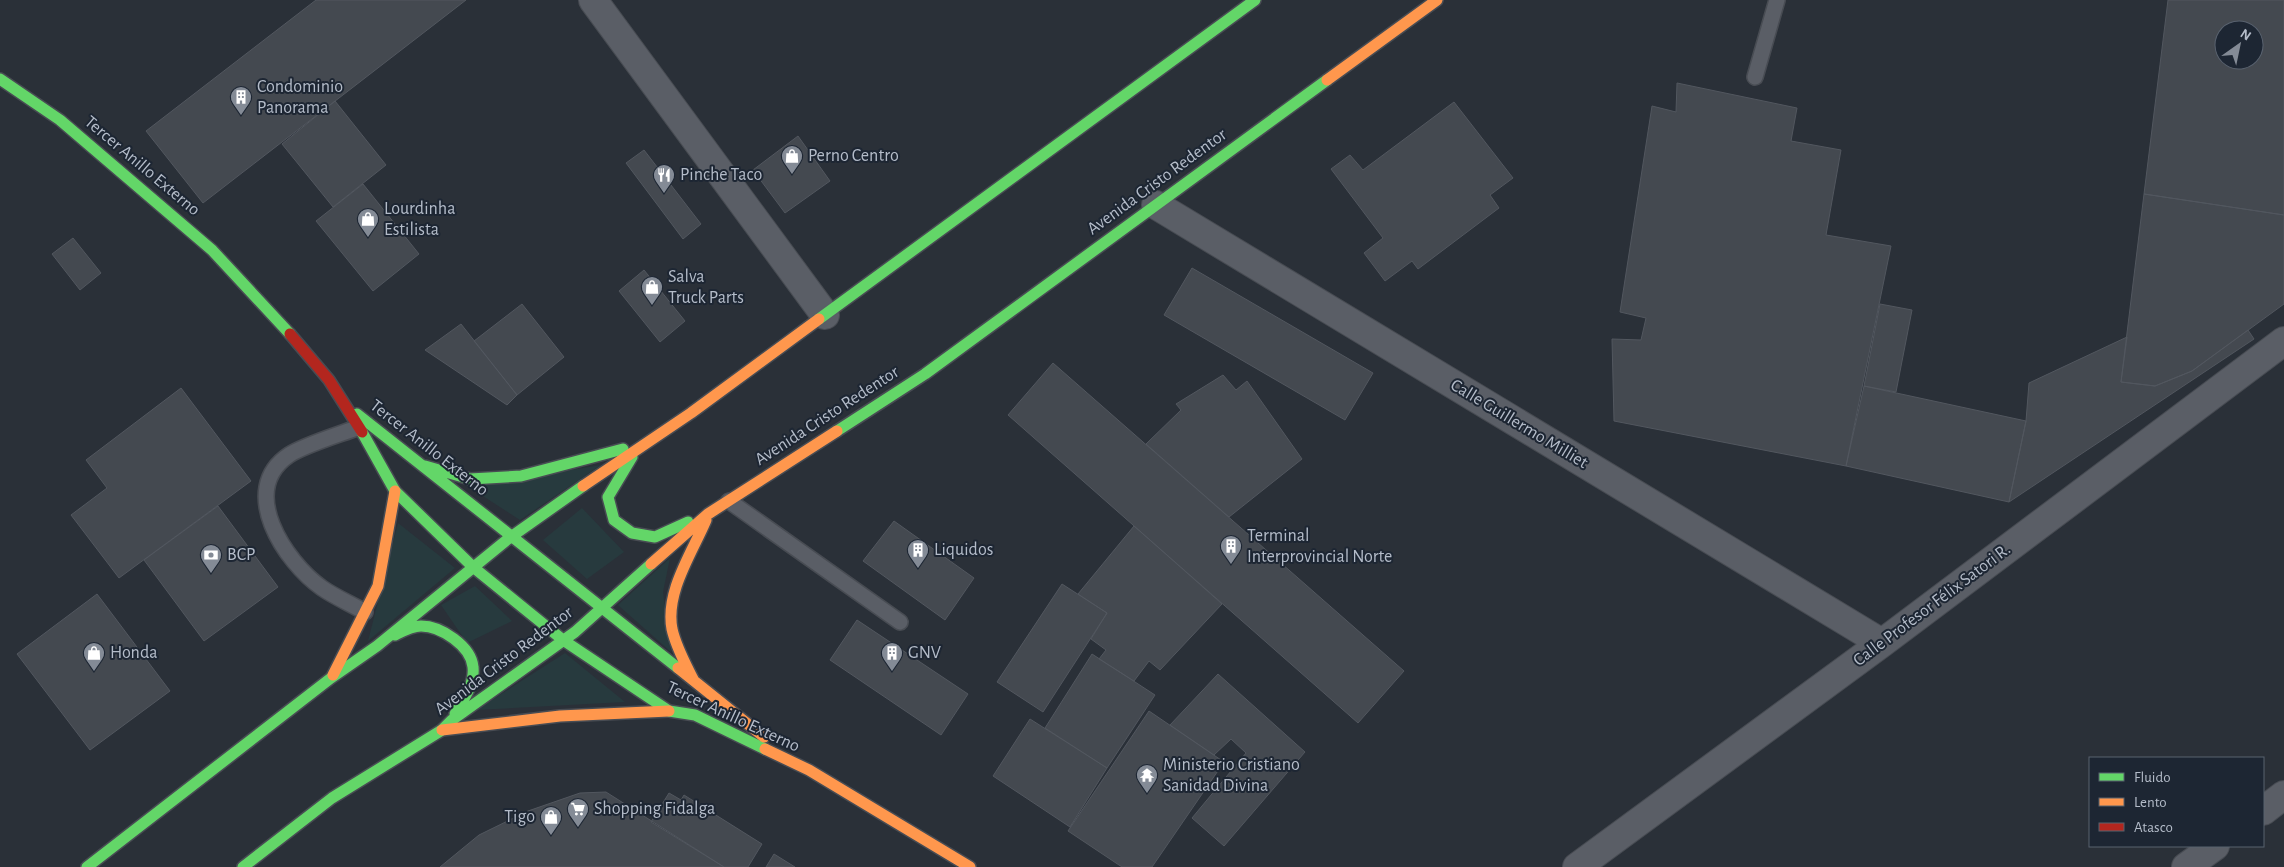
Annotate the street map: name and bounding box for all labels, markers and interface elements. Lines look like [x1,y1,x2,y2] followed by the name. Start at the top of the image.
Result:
[2214,20,2264,70] north arrow
[2238,26,2253,43] text: N
[257,78,343,117] place label: Condominio Panorama
[229,85,253,116] building icon: Condominio Panorama
[81,113,203,219] street label: Tercer Anillo Externo
[1084,125,1230,239] street label: Avenida Cristo Redentor
[780,144,804,175] shop icon: Perno Centro
[808,147,899,165] place label: Perno Centro
[652,163,676,194] restaurant icon: Pinche Taco
[680,166,762,184] place label: Pinche Taco
[384,200,456,239] place label: Lourdinha Estilista
[356,207,380,238] shop icon: Lourdinha Estilista
[668,268,744,307] place label: Salva Truck Parts
[640,275,664,306] shop icon: Salva Truck Parts
[752,363,902,469] street label: Avenida Cristo Redentor
[1447,376,1591,472] street label: Calle Guillermo Milliet
[367,396,492,500] street label: Tercer Anillo Externo
[1247,527,1392,566] place label: Terminal Interprovincial Norte
[1219,534,1243,565] building icon: Terminal Interprovincial Norte
[906,538,930,569] building icon: Liquidos
[1850,540,2014,670] street label: Calle Profesor Félix Satori R.
[934,541,993,559] place label: Liquidos
[199,543,223,574] bank icon: BCP
[227,546,255,564] place label: BCP
[432,603,576,719] street label: Avenida Cristo Redentor
[82,641,106,672] shop icon: Honda
[880,641,904,672] building icon: GNV
[110,644,158,662] place label: Honda
[908,644,942,662] place label: GNV
[664,678,802,756] street label: Tercer Anillo Externo
[1163,756,1300,795] place label: Ministerio Cristiano Sanidad Divina
[2089,757,2264,847] legend
[1135,763,1159,794] temple icon: Ministerio Cristiano Sanidad Divina
[2134,770,2171,785] text: Fluido
[2134,795,2167,810] text: Lento
[566,797,590,828] supermarket icon: Shopping Fidalga
[594,800,715,818] place label: Shopping Fidalga
[539,805,563,836] shop icon: Tigo
[504,808,535,826] place label: Tigo
[2134,820,2173,835] text: Atasco

